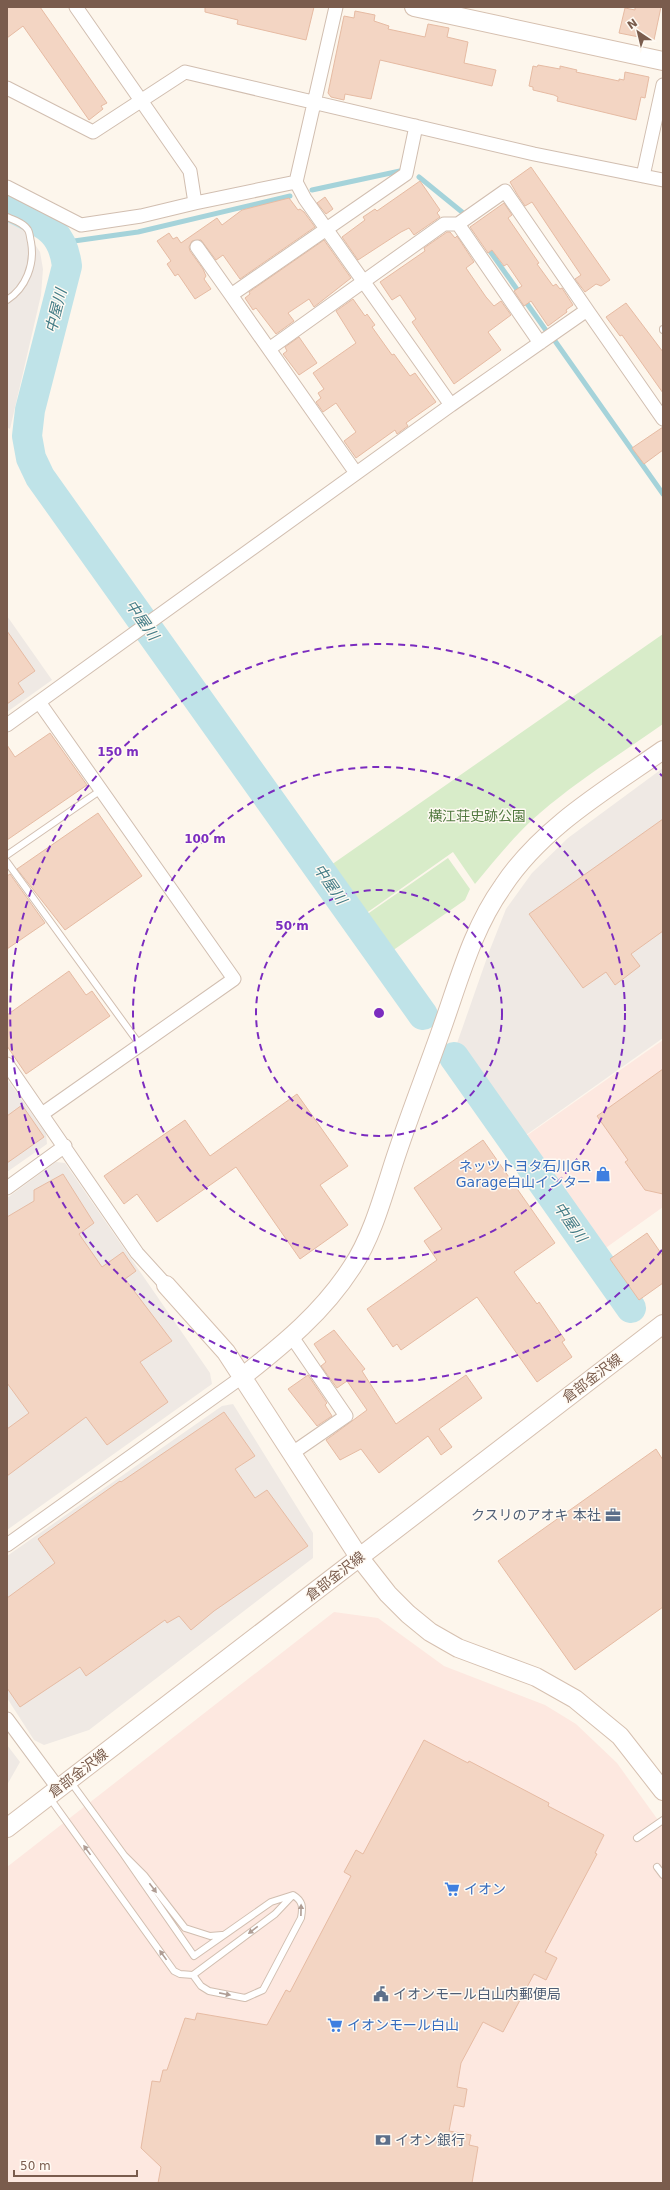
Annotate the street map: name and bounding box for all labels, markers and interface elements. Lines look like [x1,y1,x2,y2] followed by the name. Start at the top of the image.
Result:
[618,12,658,52] north arrow
[625,16,640,32] text: N
[42,285,71,335] water label: 中屋川
[122,596,163,645] water label: 中屋川
[97,745,139,759] text: 150 m
[428,808,526,824] park label: 横江荘史跡公園
[184,832,226,846] text: 100 m
[310,860,351,909] water label: 中屋川
[275,919,309,933] text: 50 m
[372,1006,386,1020] centre of rings
[456,1158,591,1190] place label: ネッツトヨタ石川GR Garage白山インター
[594,1165,612,1183] shop icon: ネッツトヨタ石川GR Garage白山インター
[550,1198,591,1247] water label: 中屋川
[559,1351,625,1405] street label: 倉部金沢線
[604,1506,622,1524] office icon: クスリのアオキ 本社
[471,1507,601,1523] place label: クスリのアオキ 本社
[302,1548,368,1604] street label: 倉部金沢線
[45,1746,111,1800] street label: 倉部金沢線
[83,1845,91,1855] one-way arrow
[443,1880,461,1898] supermarket icon: イオン
[464,1881,506,1897] place label: イオン
[149,1882,157,1893] one-way arrow
[298,1903,304,1916] one-way arrow
[248,1926,259,1934] one-way arrow
[159,1950,167,1961] one-way arrow
[372,1985,390,2003] public building icon: イオンモール白山内郵便局
[393,1986,561,2002] place label: イオンモール白山内郵便局
[219,1991,231,1997] one-way arrow
[326,2016,344,2034] supermarket icon: イオンモール白山
[347,2017,459,2033] place label: イオンモール白山
[374,2131,392,2149] bank icon: イオン銀行
[395,2132,465,2148] place label: イオン銀行
[14,2152,137,2178] scale bar
[20,2159,51,2173] text: 50 m

